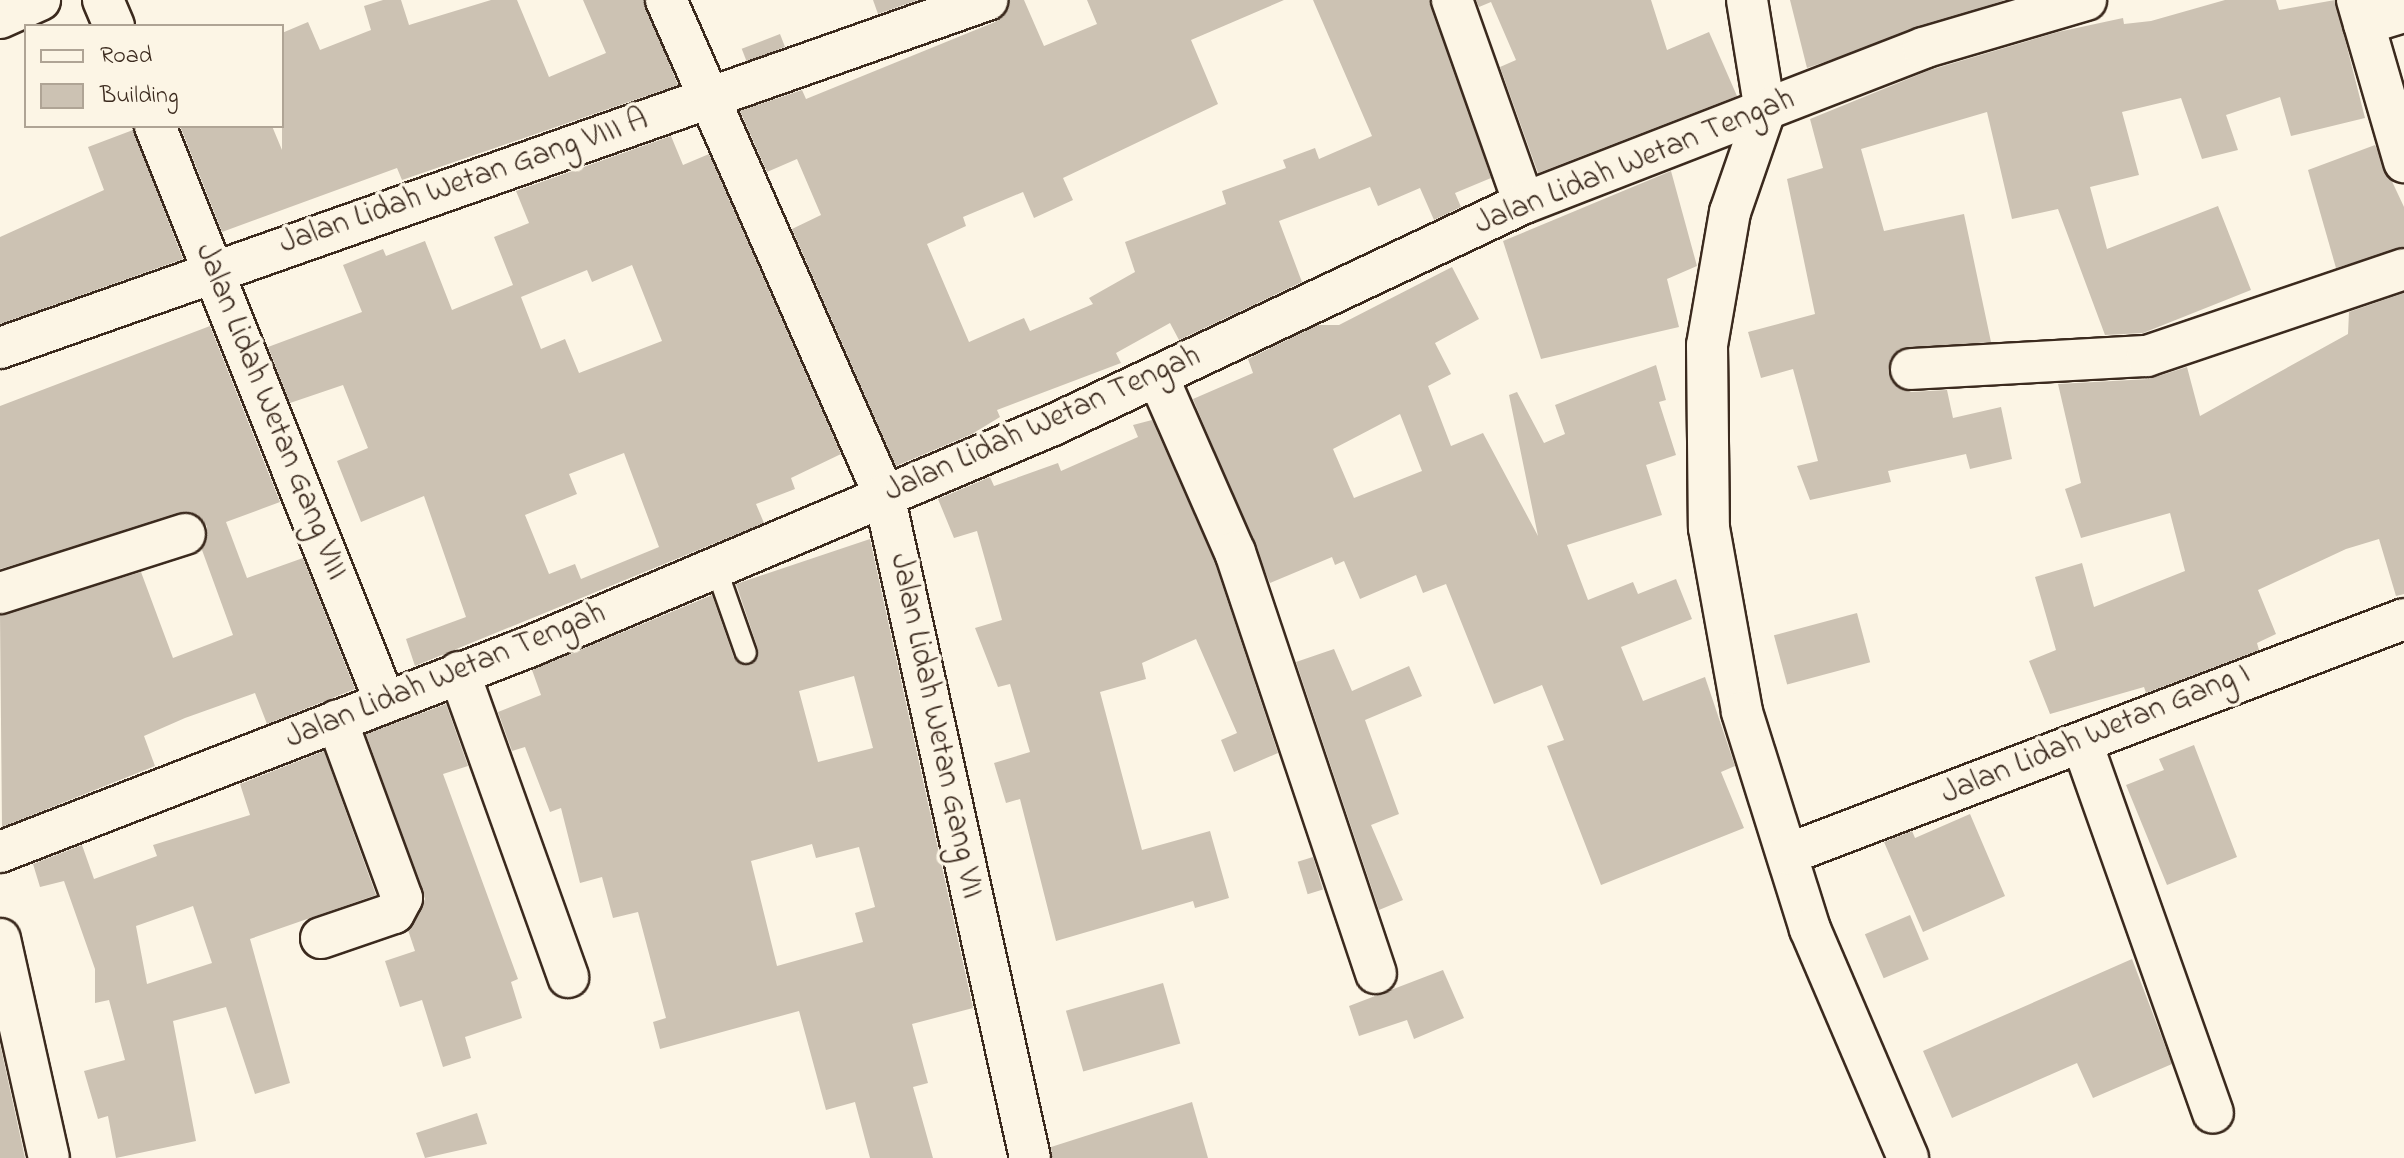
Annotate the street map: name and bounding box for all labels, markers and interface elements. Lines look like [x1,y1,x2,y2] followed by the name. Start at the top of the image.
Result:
[24,24,284,128] legend
[100,39,152,74] text: Road
[100,79,179,114] text: Building
[1469,81,1801,245] street label: Jalan Lidah Wetan Tengah
[275,102,653,264] street label: Jalan Lidah Wetan Gang VIII A
[185,238,355,586] street label: Jalan Lidah Wetan Gang VIII
[879,338,1207,512] street label: Jalan Lidah Wetan Tengah
[880,550,990,902] street label: Jalan Lidah Wetan Gang VII
[280,595,612,759] street label: Jalan Lidah Wetan Tengah
[1936,656,2256,814] street label: Jalan Lidah Wetan Gang I

